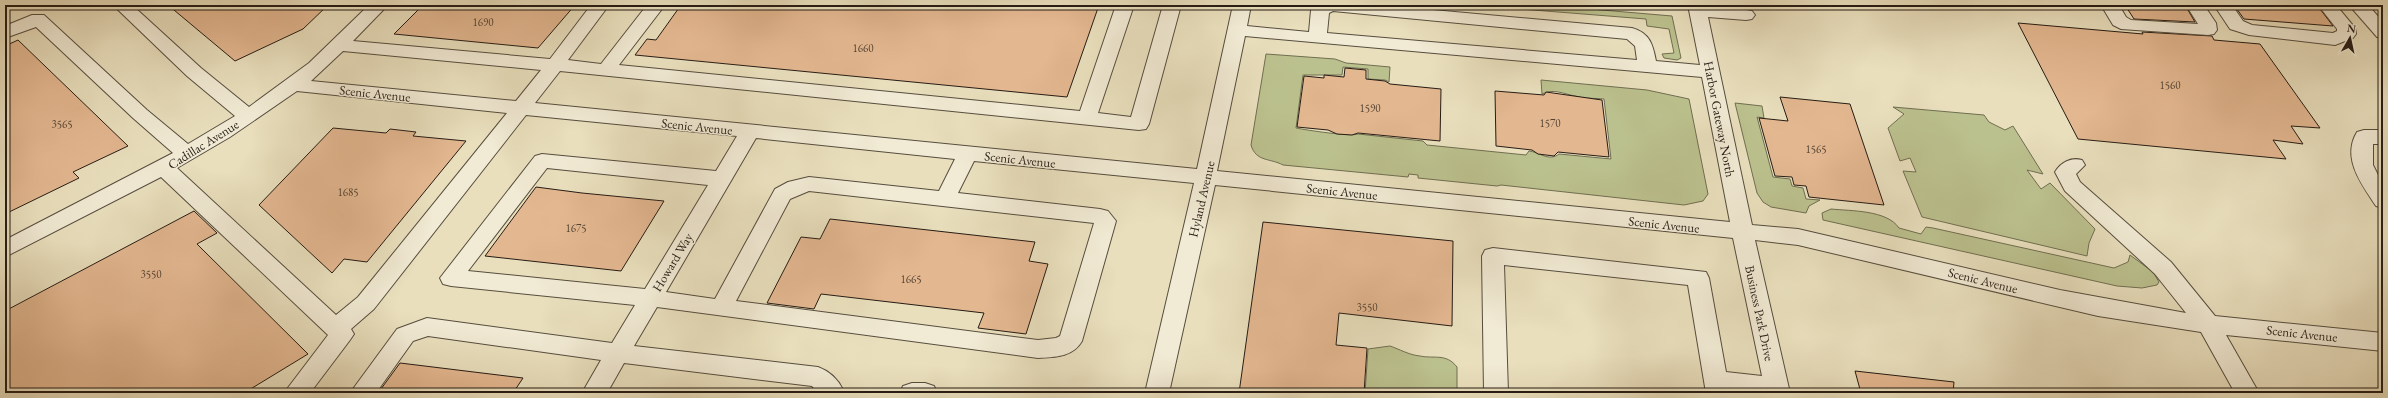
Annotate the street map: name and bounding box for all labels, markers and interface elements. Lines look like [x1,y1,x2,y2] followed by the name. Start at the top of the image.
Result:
[472,15,494,29] house number: 1690
[2330,18,2370,58] north arrow
[2346,21,2357,36] text: N
[852,41,874,55] house number: 1660
[1700,60,1739,179] street label: Harbor Gateway North
[2159,78,2181,92] house number: 1560
[339,81,411,106] street label: Scenic Avenue
[1359,101,1381,115] house number: 1590
[661,114,733,139] street label: Scenic Avenue
[164,116,242,173] street label: Cadillac Avenue
[1539,116,1561,130] house number: 1570
[51,117,73,131] house number: 3565
[1805,142,1827,156] house number: 1565
[984,147,1056,172] street label: Scenic Avenue
[1184,159,1219,239] street label: Hyland Avenue
[1306,179,1378,204] street label: Scenic Avenue
[337,185,359,199] house number: 1685
[1628,212,1700,237] street label: Scenic Avenue
[565,221,587,235] house number: 1675
[648,230,697,295] street label: Howard Way
[1741,264,1778,362] street label: Business Park Drive
[1946,264,2020,297] street label: Scenic Avenue
[140,267,162,281] house number: 3550
[900,272,922,286] house number: 1665
[1356,300,1378,314] house number: 3550
[2266,321,2338,346] street label: Scenic Avenue

